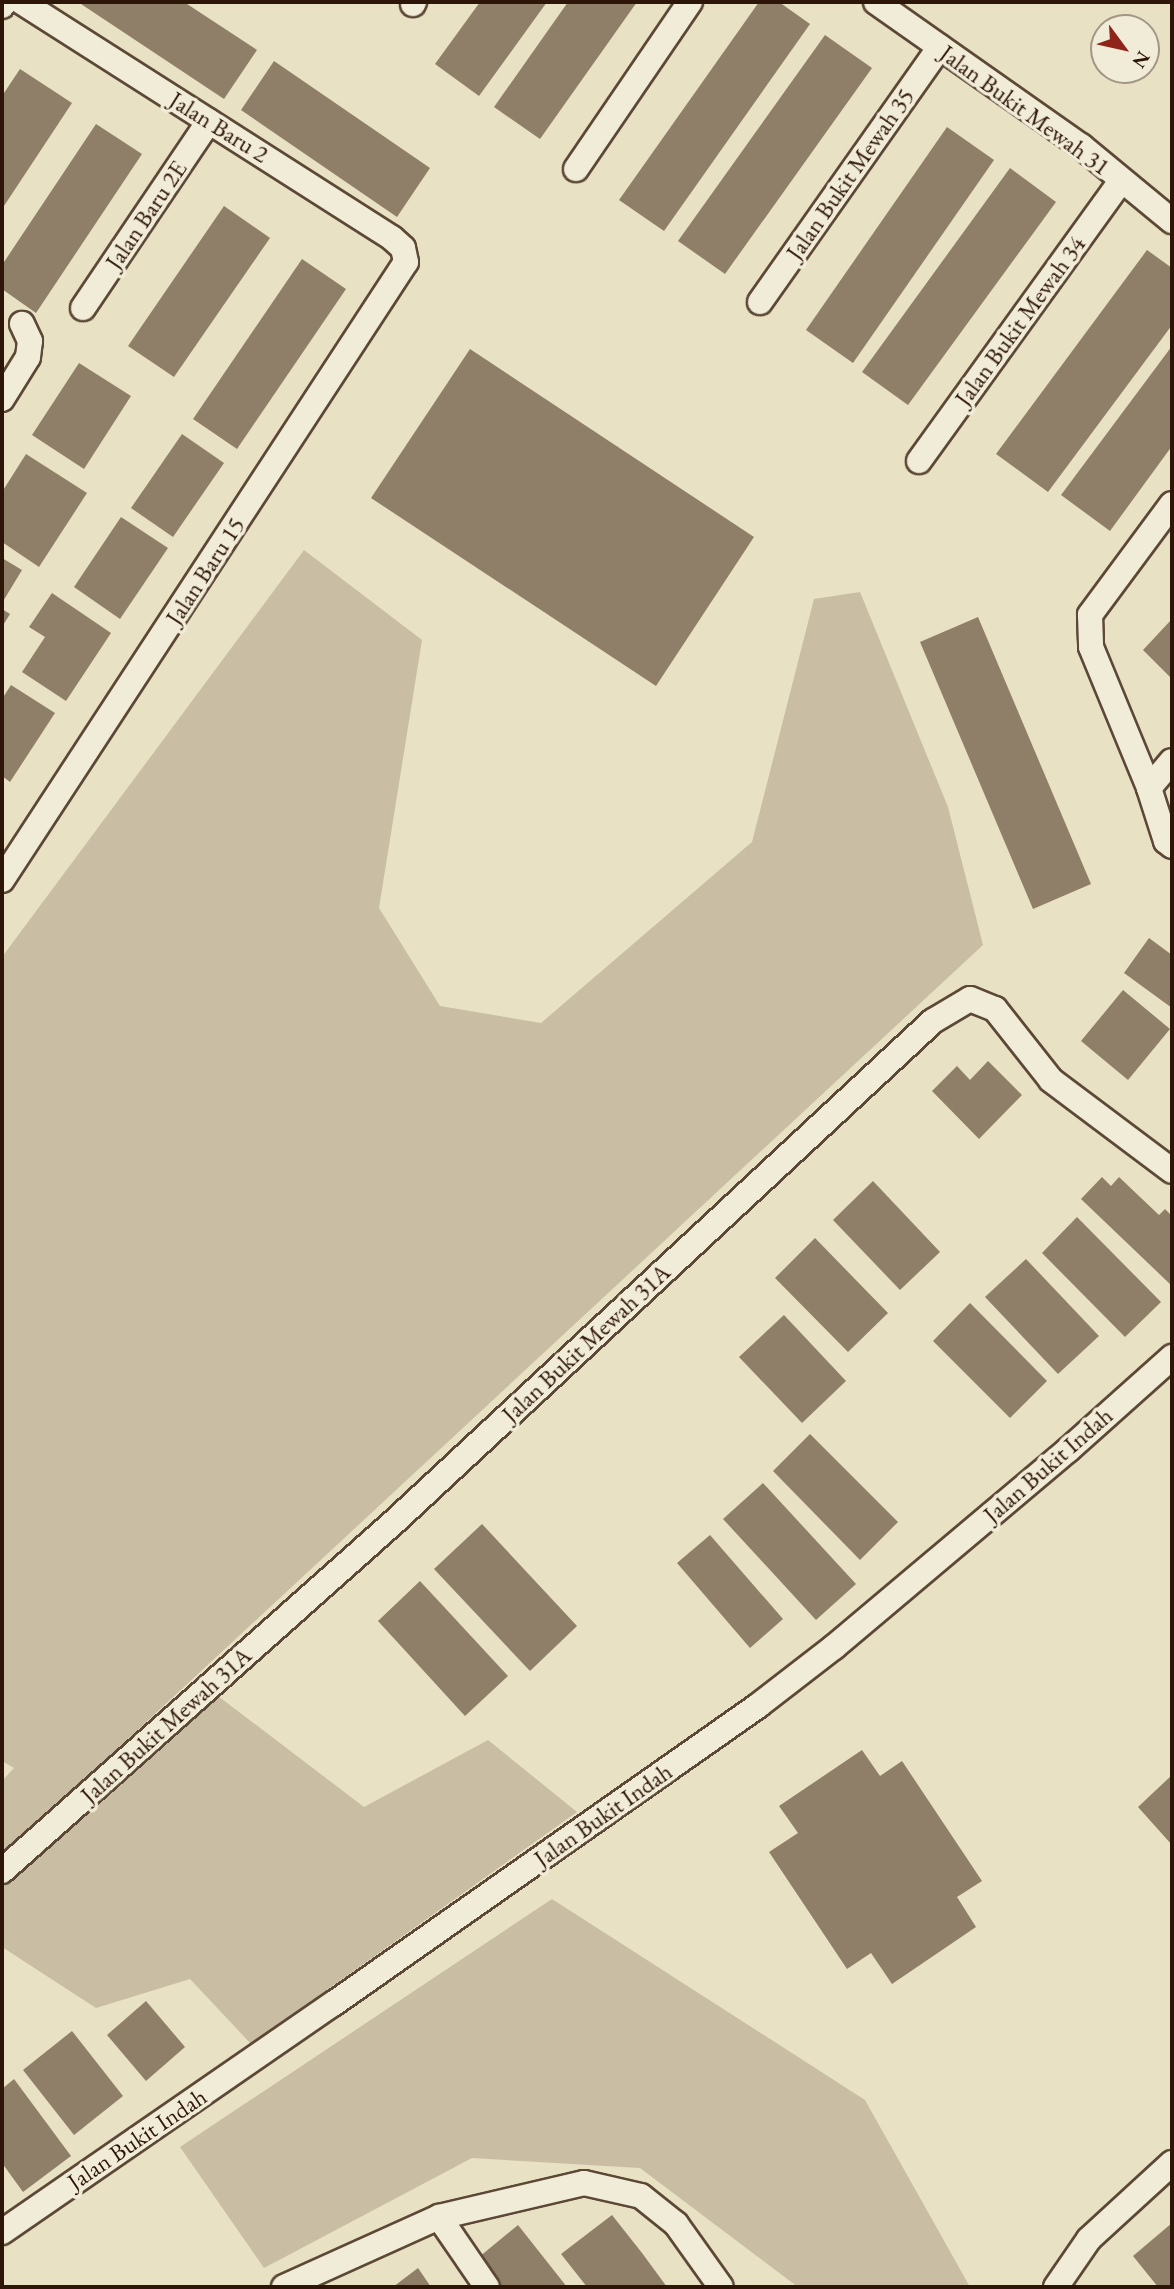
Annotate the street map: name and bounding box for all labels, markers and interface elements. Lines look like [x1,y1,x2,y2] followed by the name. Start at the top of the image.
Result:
[1090,14,1160,84] north arrow
[934,39,1116,181] street label: Jalan Bukit Mewah 31
[1127,46,1156,73] text: N
[780,83,920,265] street label: Jalan Bukit Mewah 35
[164,85,274,169] street label: Jalan Baru 2
[99,155,193,275] street label: Jalan Baru 2E
[949,230,1091,412] street label: Jalan Bukit Mewah 34
[160,512,250,630] street label: Jalan Baru 15
[496,1258,676,1428] street label: Jalan Bukit Mewah 31A
[978,1401,1118,1529] street label: Jalan Bukit Indah
[75,1641,257,1809] street label: Jalan Bukit Mewah 31A
[529,1757,677,1873] street label: Jalan Bukit Indah
[62,2082,212,2196] street label: Jalan Bukit Indah

